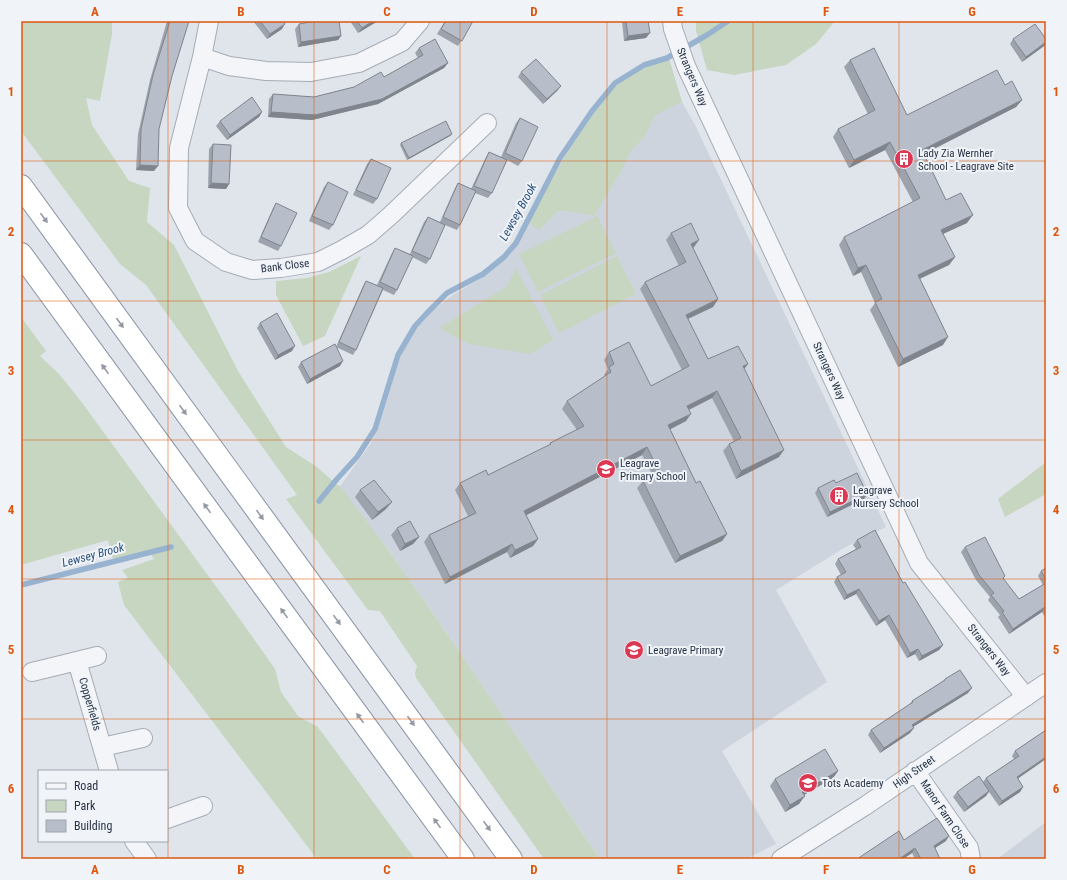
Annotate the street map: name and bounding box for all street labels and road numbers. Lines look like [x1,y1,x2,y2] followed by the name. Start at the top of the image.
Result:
[674,46,710,109] street label: Strangers Way
[260,257,310,275] street label: Bank Close
[810,340,848,402] street label: Strangers Way
[965,622,1014,679] street label: Strangers Way
[76,676,104,732] street label: Copperfields
[890,753,938,791] street label: High Street
[917,777,973,851] street label: Manor Farm Close

